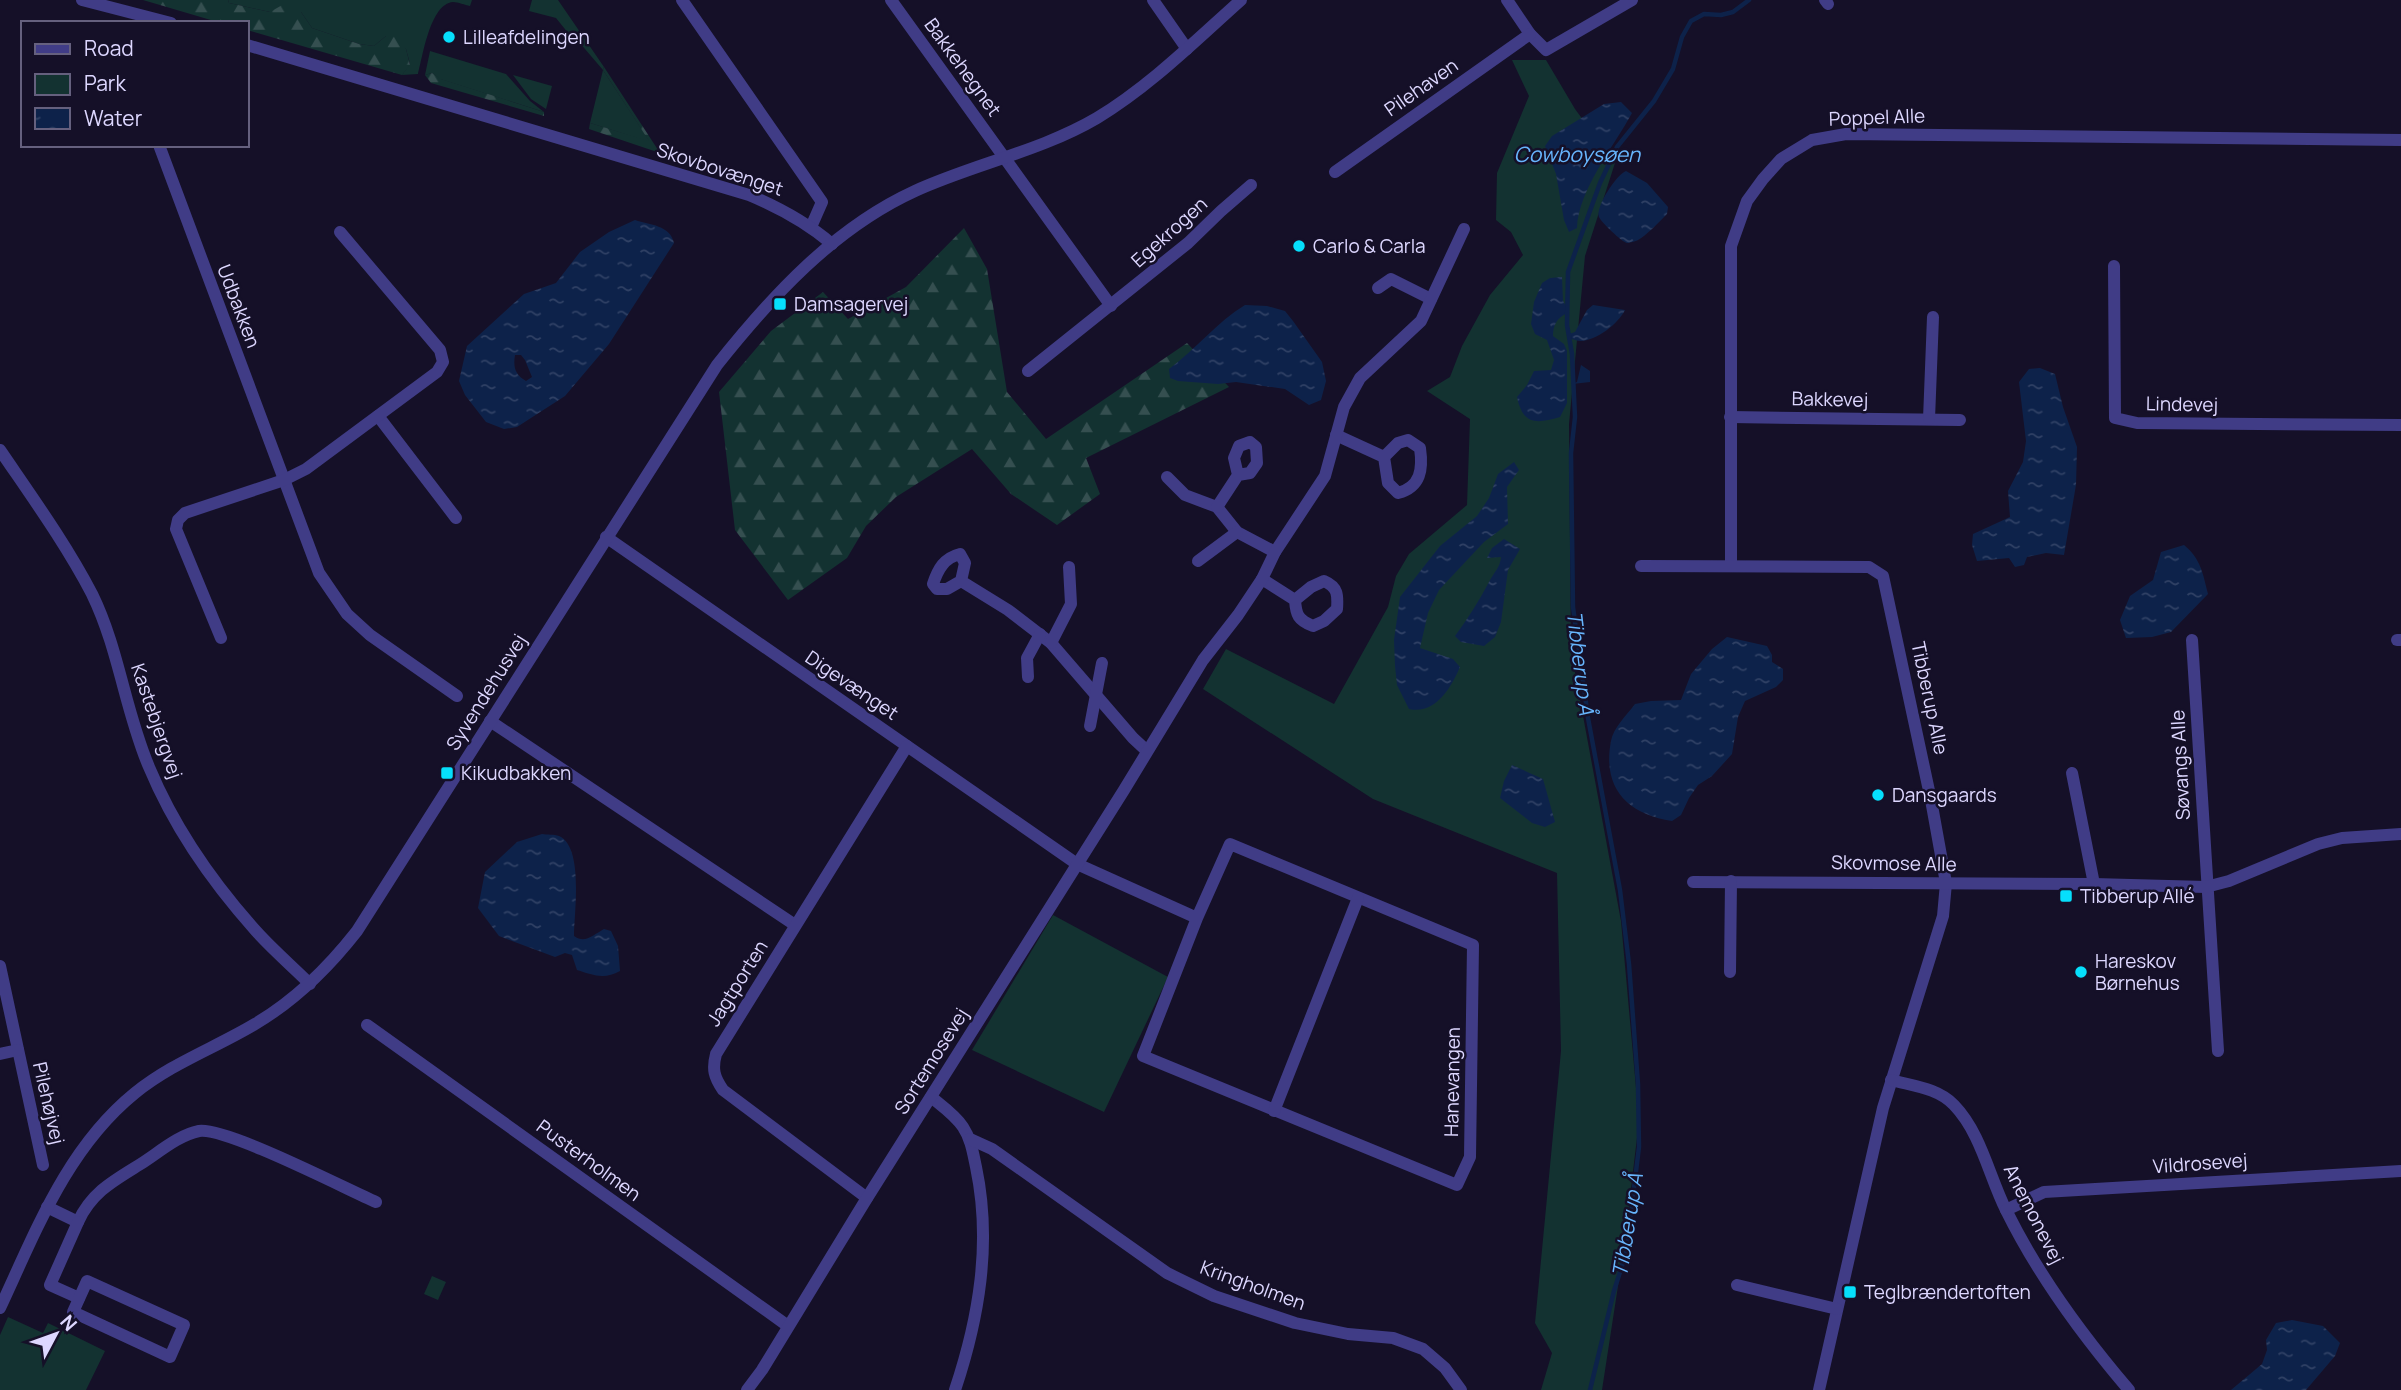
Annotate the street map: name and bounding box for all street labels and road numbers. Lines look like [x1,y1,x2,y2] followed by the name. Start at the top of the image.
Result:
[919,13,1007,121] street label: Bakkehegnet
[1379,52,1463,122] street label: Pilehaven
[1828,102,1926,132] street label: Poppel Alle
[653,136,787,202] street label: Skovbovænget
[1125,191,1213,273] street label: Egekrogen
[211,261,267,351] street label: Udbakken
[1791,385,1869,413] street label: Bakkevej
[2146,390,2218,418] street label: Lindevej
[440,629,532,755] street label: Syvendehusvej
[1905,639,1955,757] street label: Tibberup Alle
[800,644,904,726] street label: Digevænget
[125,660,189,782] street label: Kastebjergvej
[2164,709,2196,821] street label: Søvangs Alle
[1831,849,1957,877] street label: Skovmose Alle
[700,935,774,1031] street label: Jagtporten
[888,1003,974,1119] street label: Sortemosevej
[1438,1027,1466,1137] street label: Hanevangen
[27,1059,71,1147] street label: Pilehøjvej
[532,1113,646,1207] street label: Pusterholmen
[2152,1147,2248,1179] street label: Vildrosevej
[1998,1160,2070,1268] street label: Anemonevej
[1197,1254,1309,1316] street label: Kringholmen

